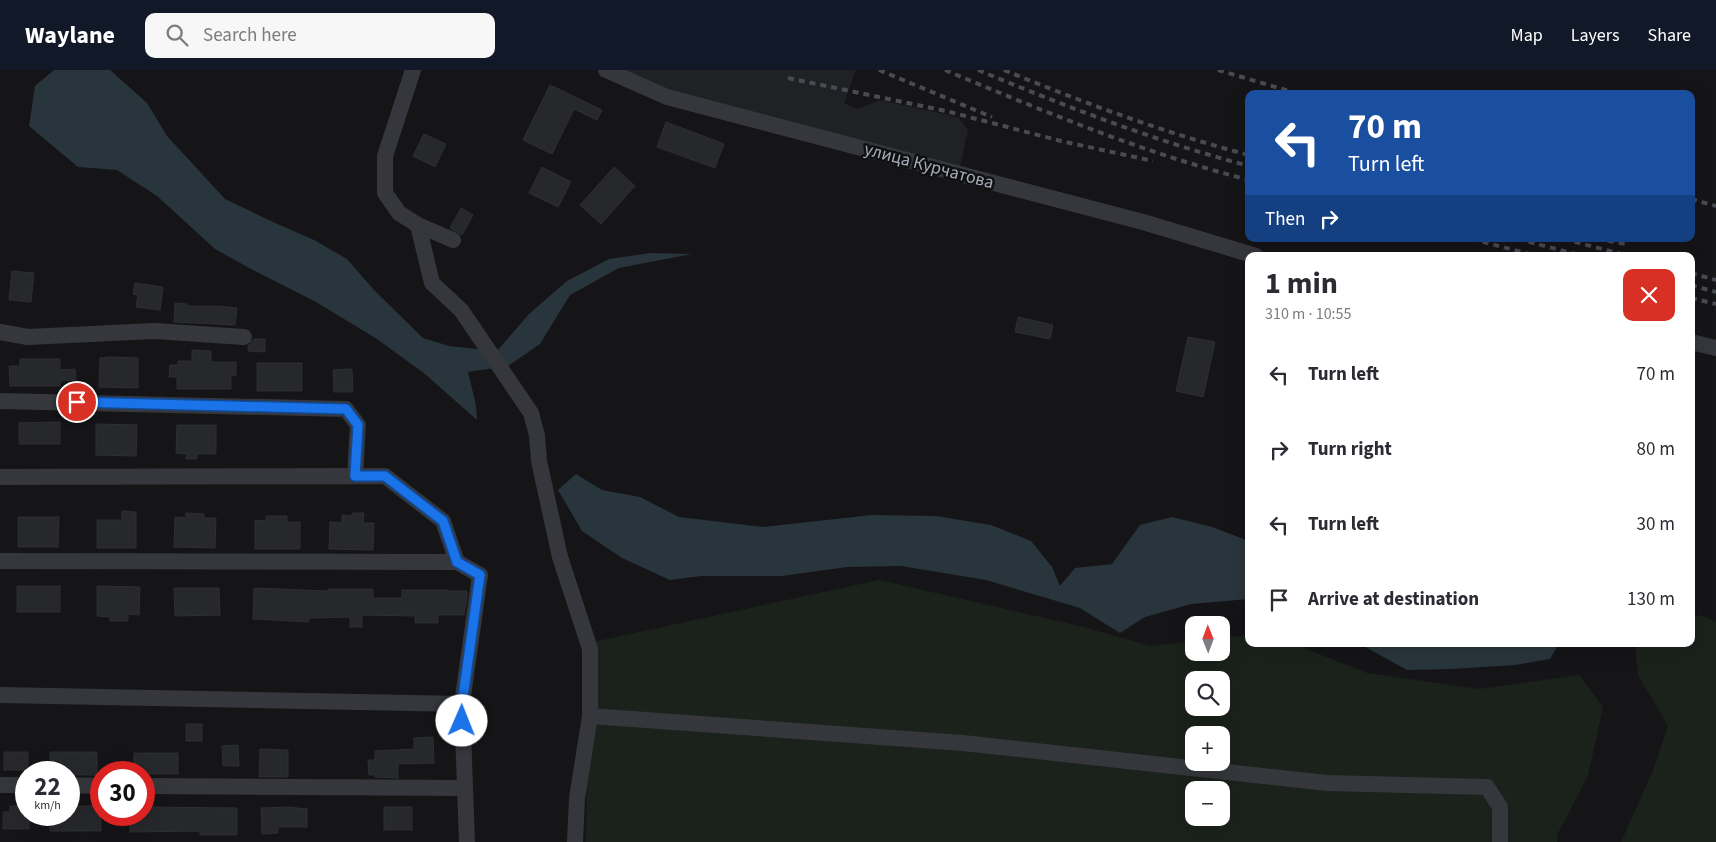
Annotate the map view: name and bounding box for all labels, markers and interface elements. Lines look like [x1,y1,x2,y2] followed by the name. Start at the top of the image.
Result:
[145,13,495,58] search box
[25,18,115,53] text: Waylane
[163,21,191,49] icon: search
[203,22,297,49] text: Search here
[1511,23,1543,48] text: Map
[1571,23,1620,48] text: Layers
[1648,23,1691,48] text: Share
[1348,102,1422,152] text: 70 m
[1265,110,1330,175] icon: left
[861,137,997,195] street label: улица Курчатова
[1348,148,1424,180] text: Turn left
[1315,205,1343,233] icon: right
[1265,206,1305,233] text: Then
[1265,262,1338,305] text: 1 min
[1623,269,1675,321] button: close
[1265,303,1352,325] text: 310 m · 10:55
[1265,361,1293,389] icon: left
[1308,361,1379,388] text: Turn left
[1637,361,1675,388] text: 70 m
[56,381,98,423] pin
[63,388,91,416] icon: arrive
[1265,436,1293,464] icon: right
[1308,436,1392,463] text: Turn right
[1637,436,1675,463] text: 80 m
[1265,511,1293,539] icon: left
[1308,511,1379,538] text: Turn left
[1637,511,1675,538] text: 30 m
[1265,586,1293,614] icon: arrive
[1308,586,1479,613] text: Arrive at destination
[1627,586,1675,613] text: 130 m
[1185,616,1230,661] north arrow
[1185,616,1230,826] map controls
[1185,671,1230,716] button: search
[435,694,487,746] position arrow
[1185,726,1230,771] button: +
[90,761,155,826] speed limit sign: 30
[34,769,61,805] text: 22
[1185,781,1230,826] button: −
[34,797,61,814] text: km/h

